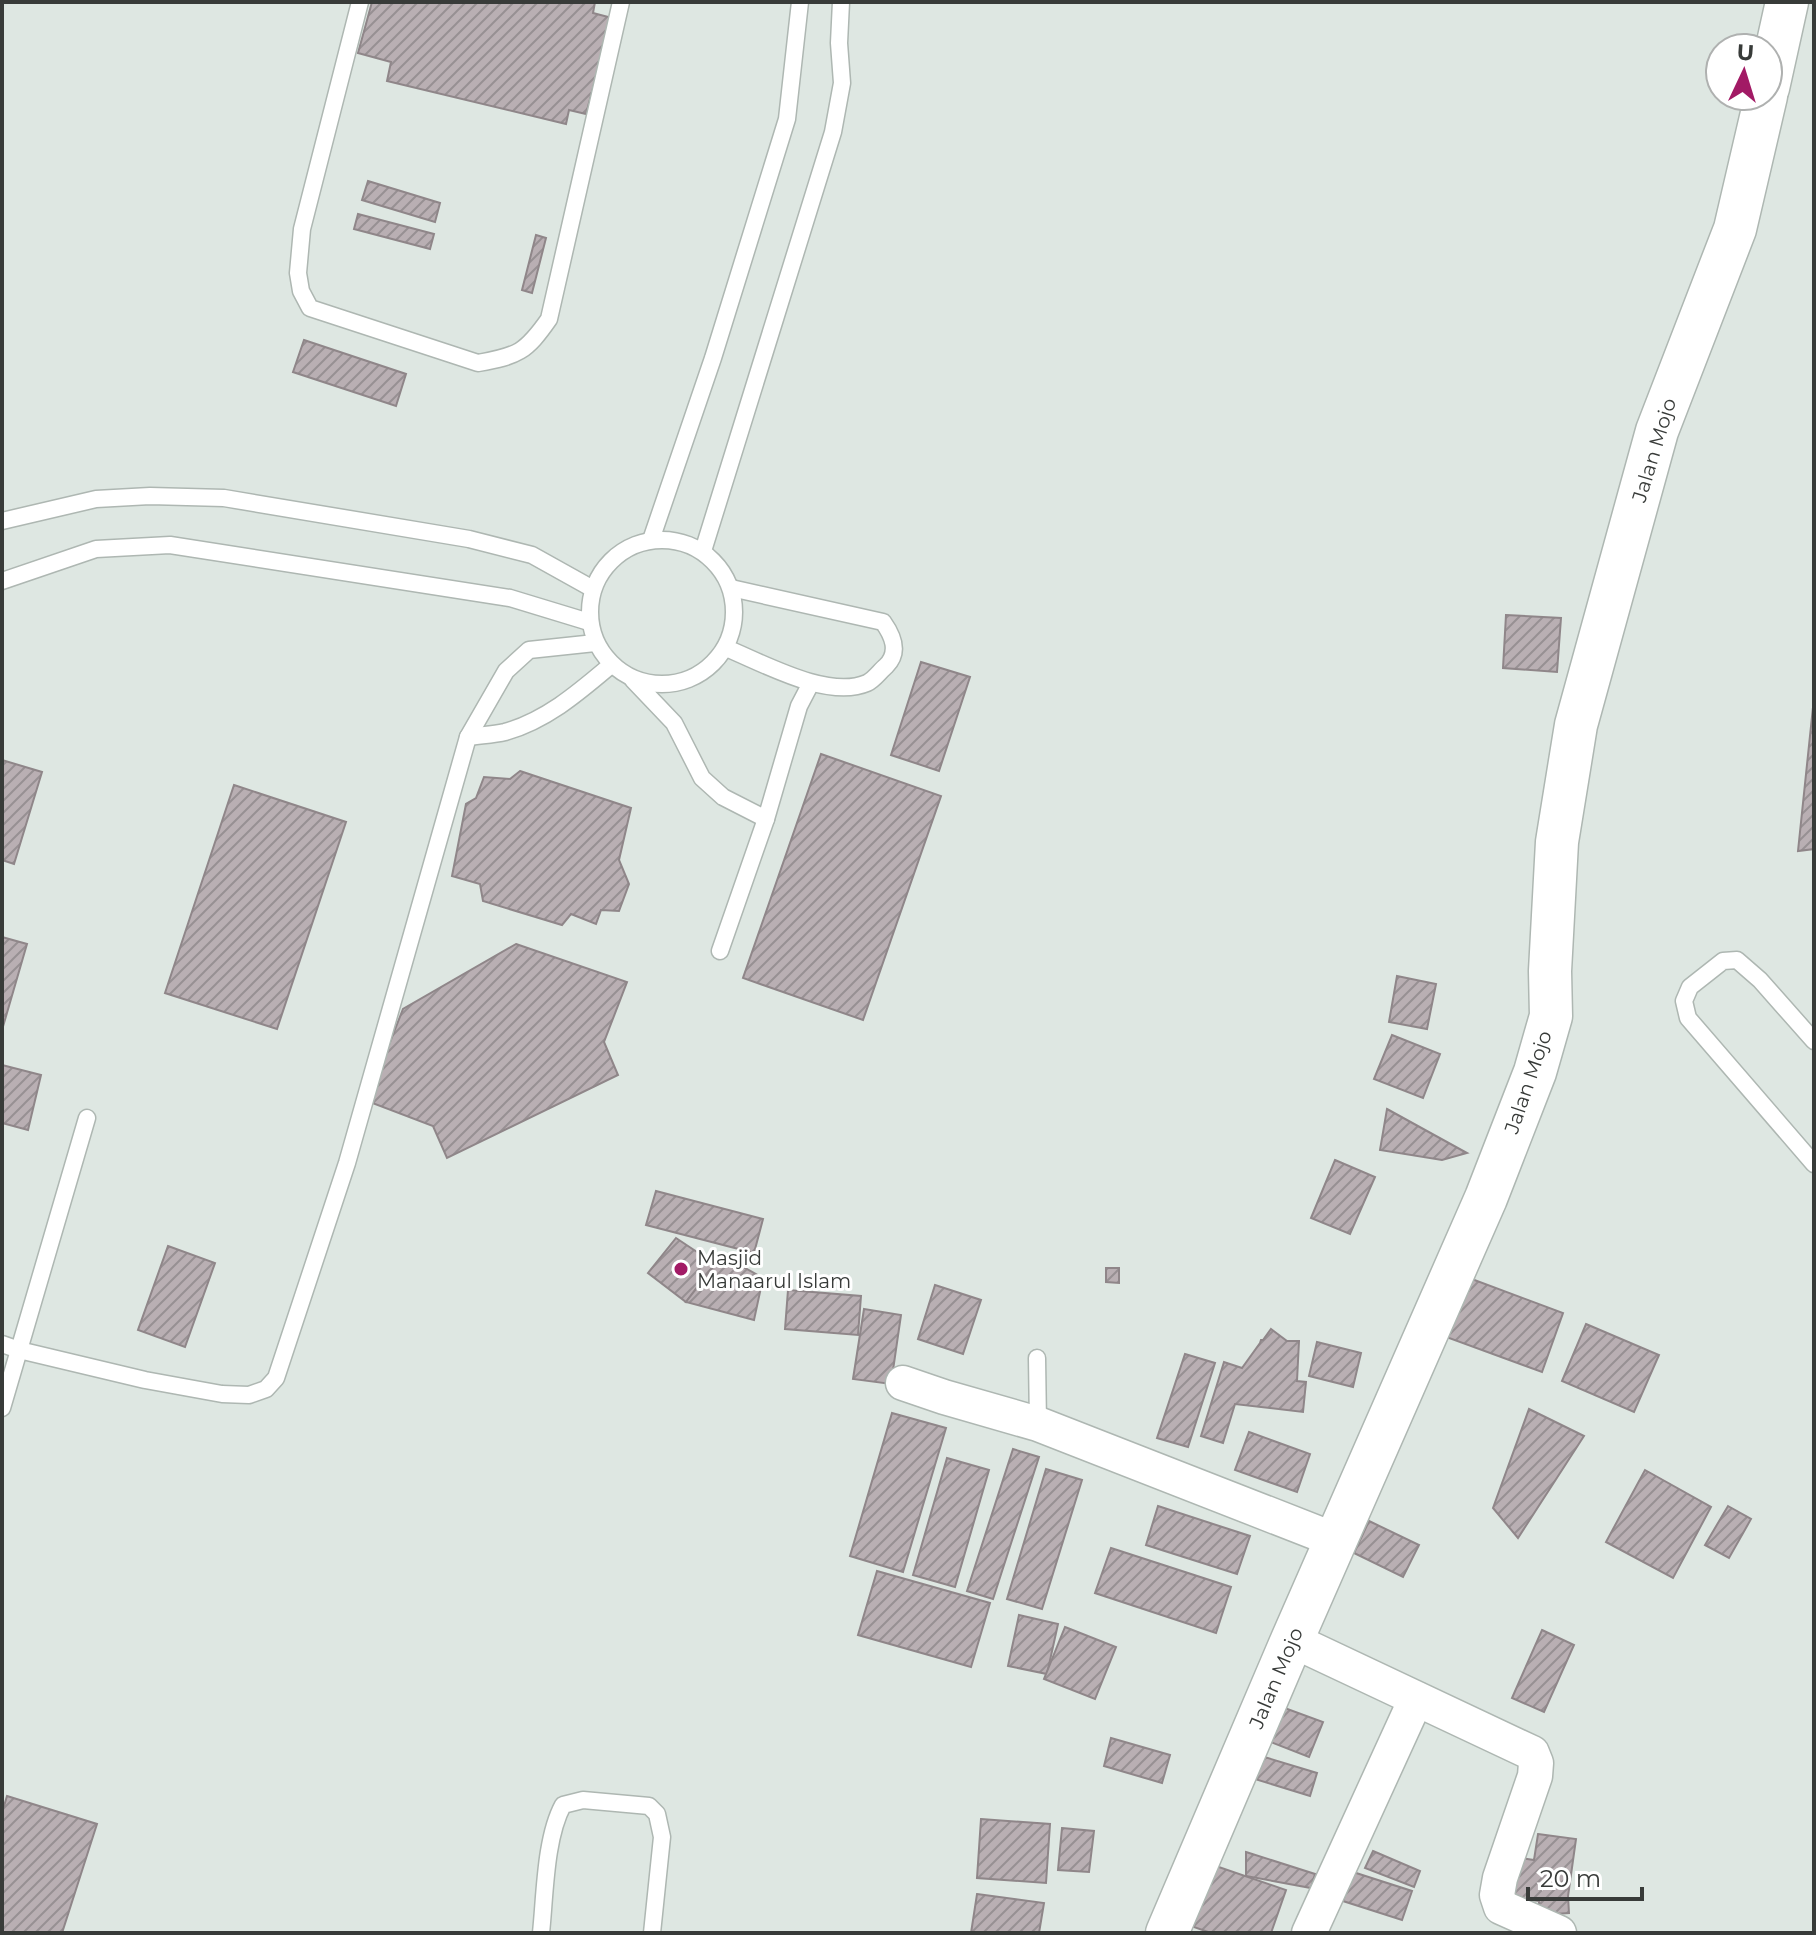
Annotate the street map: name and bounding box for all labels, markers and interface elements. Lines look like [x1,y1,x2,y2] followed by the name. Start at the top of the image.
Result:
[1704,32,1784,112] north arrow
[1736,38,1755,67] text: U
[1627,395,1681,506] street label: Jalan Mojo
[1499,1027,1557,1138] street label: Jalan Mojo
[697,1246,851,1293] place label: Masjid Manaarul Islam
[672,1260,690,1278] marker: Masjid Manaarul Islam
[1244,1624,1308,1733] street label: Jalan Mojo
[1528,1851,1642,1901] scale bar
[1540,1864,1601,1893] text: 20 m

